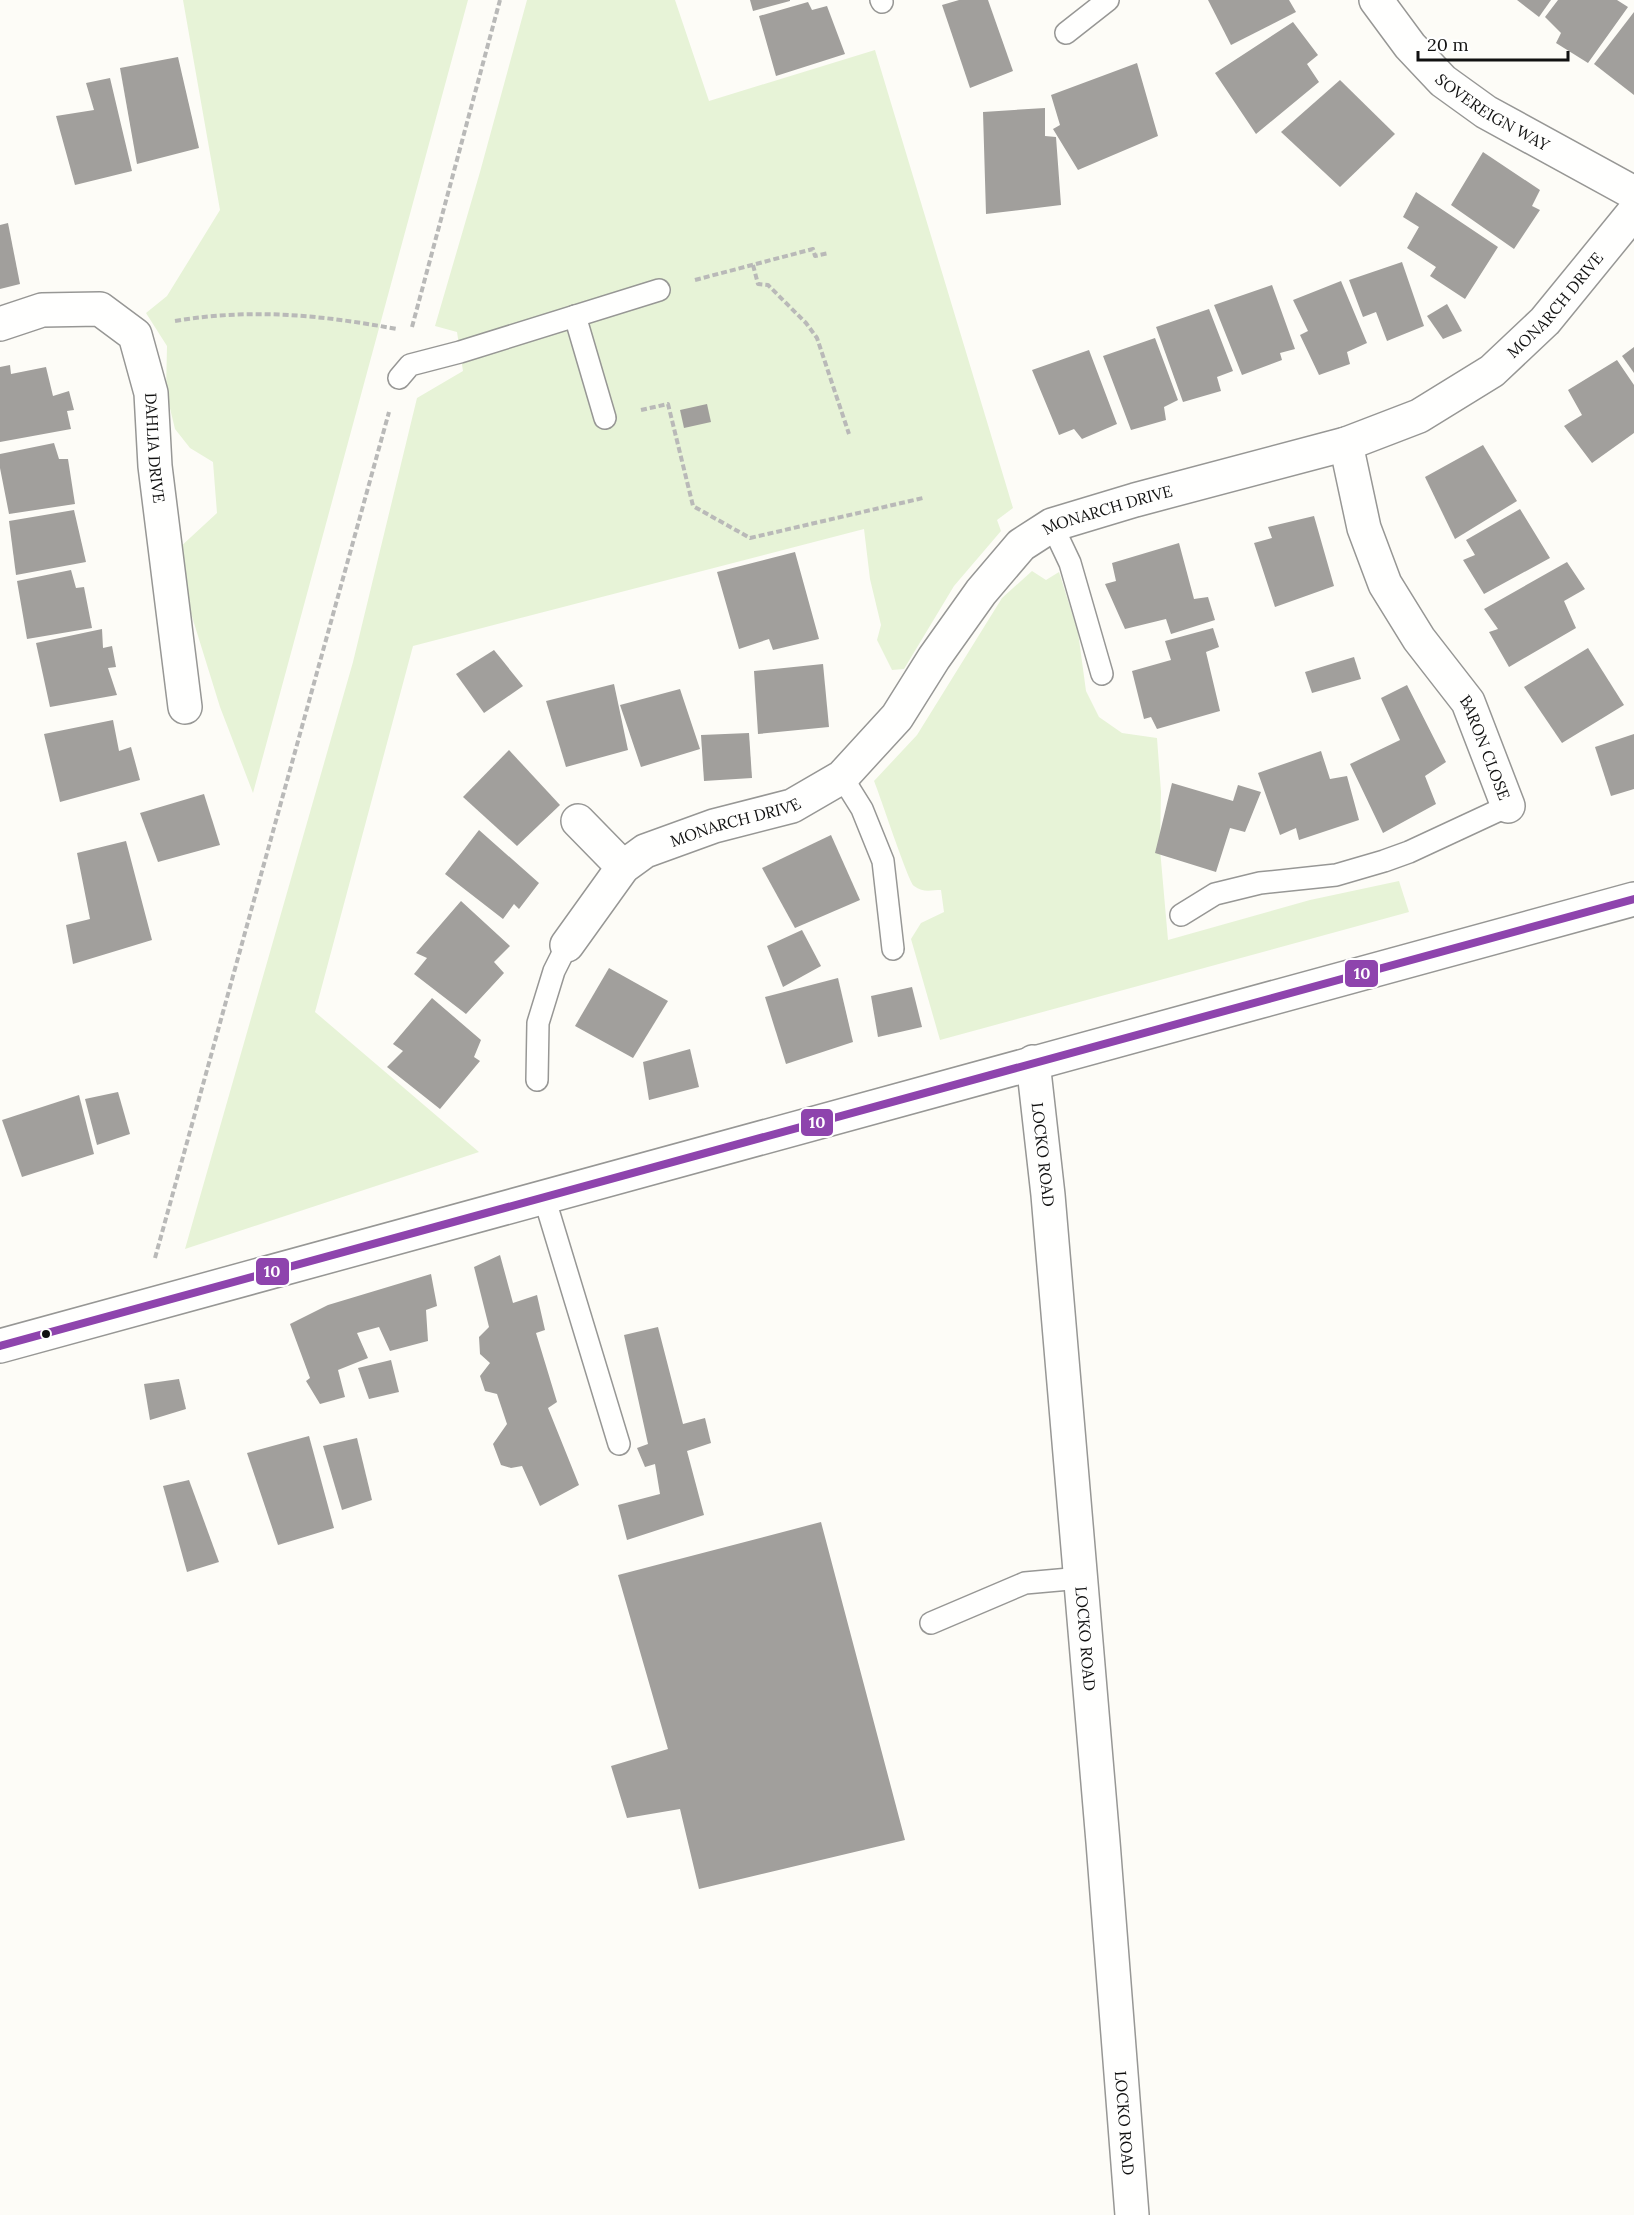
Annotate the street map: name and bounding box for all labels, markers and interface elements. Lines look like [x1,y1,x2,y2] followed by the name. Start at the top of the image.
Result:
[1418,24,1568,62] scale bar
[1427,33,1469,56] text: 20 m
[1431,69,1554,155] street label: SOVEREIGN WAY
[1503,248,1607,362] street label: MONARCH DRIVE
[141,392,170,504] street label: DAHLIA DRIVE
[1038,481,1175,539] street label: MONARCH DRIVE
[1456,691,1515,803] street label: BARON CLOSE
[667,793,804,851] street label: MONARCH DRIVE
[1344,959,1379,988] line badge: 10
[1354,963,1370,983] text: 10
[1028,1101,1059,1207] street label: LOCKO ROAD
[800,1108,834,1137] line badge: 10
[809,1112,825,1132] text: 10
[255,1257,290,1286] line badge: 10
[264,1261,280,1281] text: 10
[40,1328,52,1340] unlabelled marker
[1071,1585,1100,1692] street label: LOCKO ROAD
[1111,2070,1139,2176] street label: LOCKO ROAD

